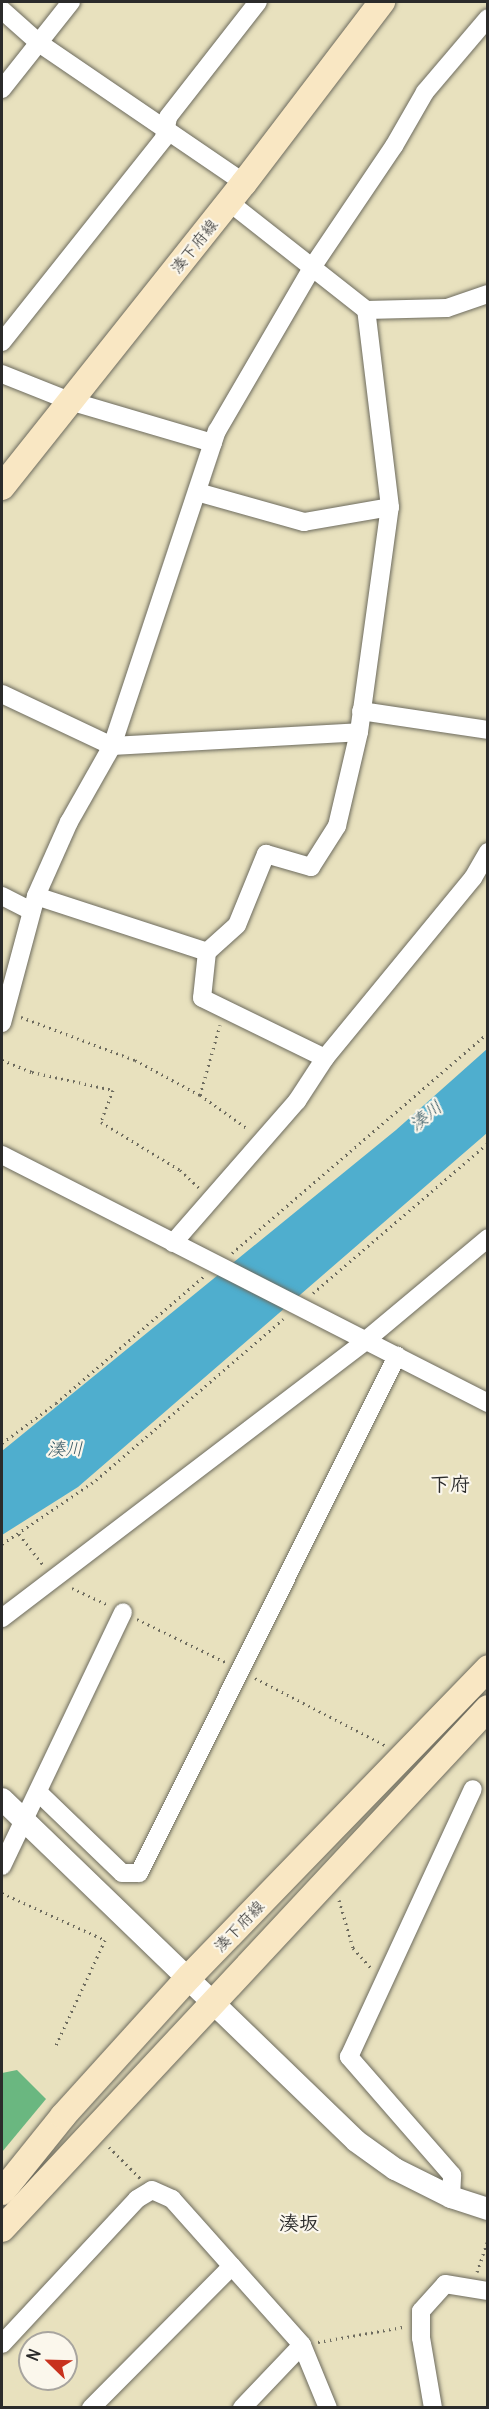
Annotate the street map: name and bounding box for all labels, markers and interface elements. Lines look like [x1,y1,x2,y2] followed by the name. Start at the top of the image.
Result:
[166,215,222,277] street label: 湊下府線
[405,1096,447,1136] water label: 湊川
[47,1438,83,1460] water label: 湊川
[430,1471,470,1495] district label: 下府
[210,1896,268,1956] street label: 湊下府線
[279,2210,319,2234] district label: 湊坂
[18,2331,78,2391] north arrow
[22,2346,45,2364] text: N

